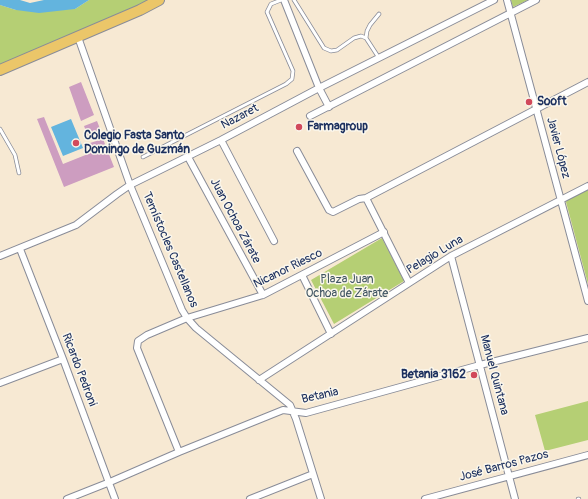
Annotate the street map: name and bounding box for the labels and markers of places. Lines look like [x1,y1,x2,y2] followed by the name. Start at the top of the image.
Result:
[537,95,567,109] place label: Sooft
[524,97,534,107] marker: Sooft
[307,120,368,134] place label: Farmagroup
[294,122,304,132] marker: Farmagroup
[84,129,190,157] place label: Colegio Fasta Santo Domingo de Guzmán
[71,138,81,148] marker: Colegio Fasta Santo Domingo de Guzmán
[401,368,466,382] place label: Betania 3162
[469,370,479,380] marker: Betania 3162

